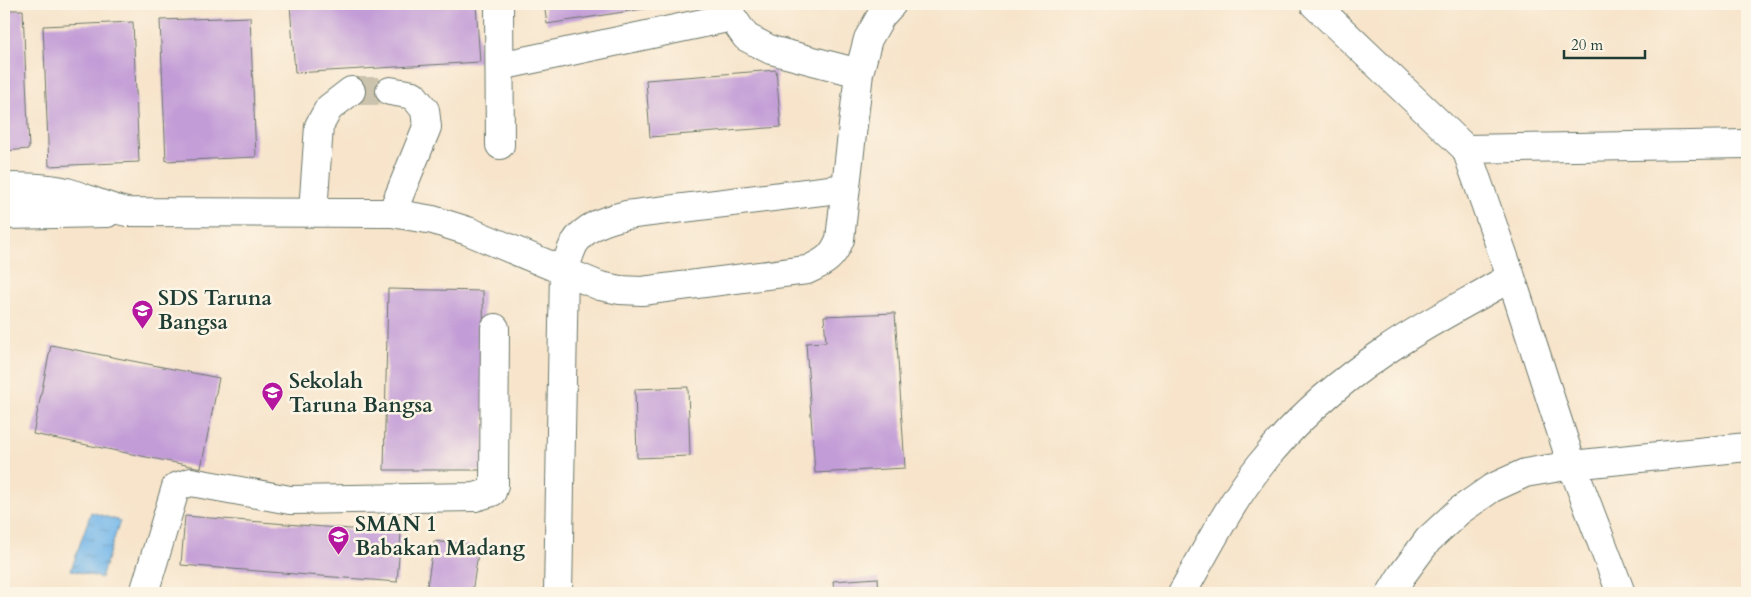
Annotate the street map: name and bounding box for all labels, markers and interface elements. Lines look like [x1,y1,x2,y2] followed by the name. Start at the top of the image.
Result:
[1564,28,1645,60] scale bar
[1571,35,1603,55] text: 20 m
[158,284,273,337] place label: SDS Taruna Bangsa
[130,298,154,329] school or university icon: SDS Taruna Bangsa
[289,367,433,420] place label: Sekolah Taruna Bangsa
[261,381,285,412] school or university icon: Sekolah Taruna Bangsa
[355,510,525,563] place label: SMAN 1 Babakan Madang
[327,524,351,555] school or university icon: SMAN 1 Babakan Madang

